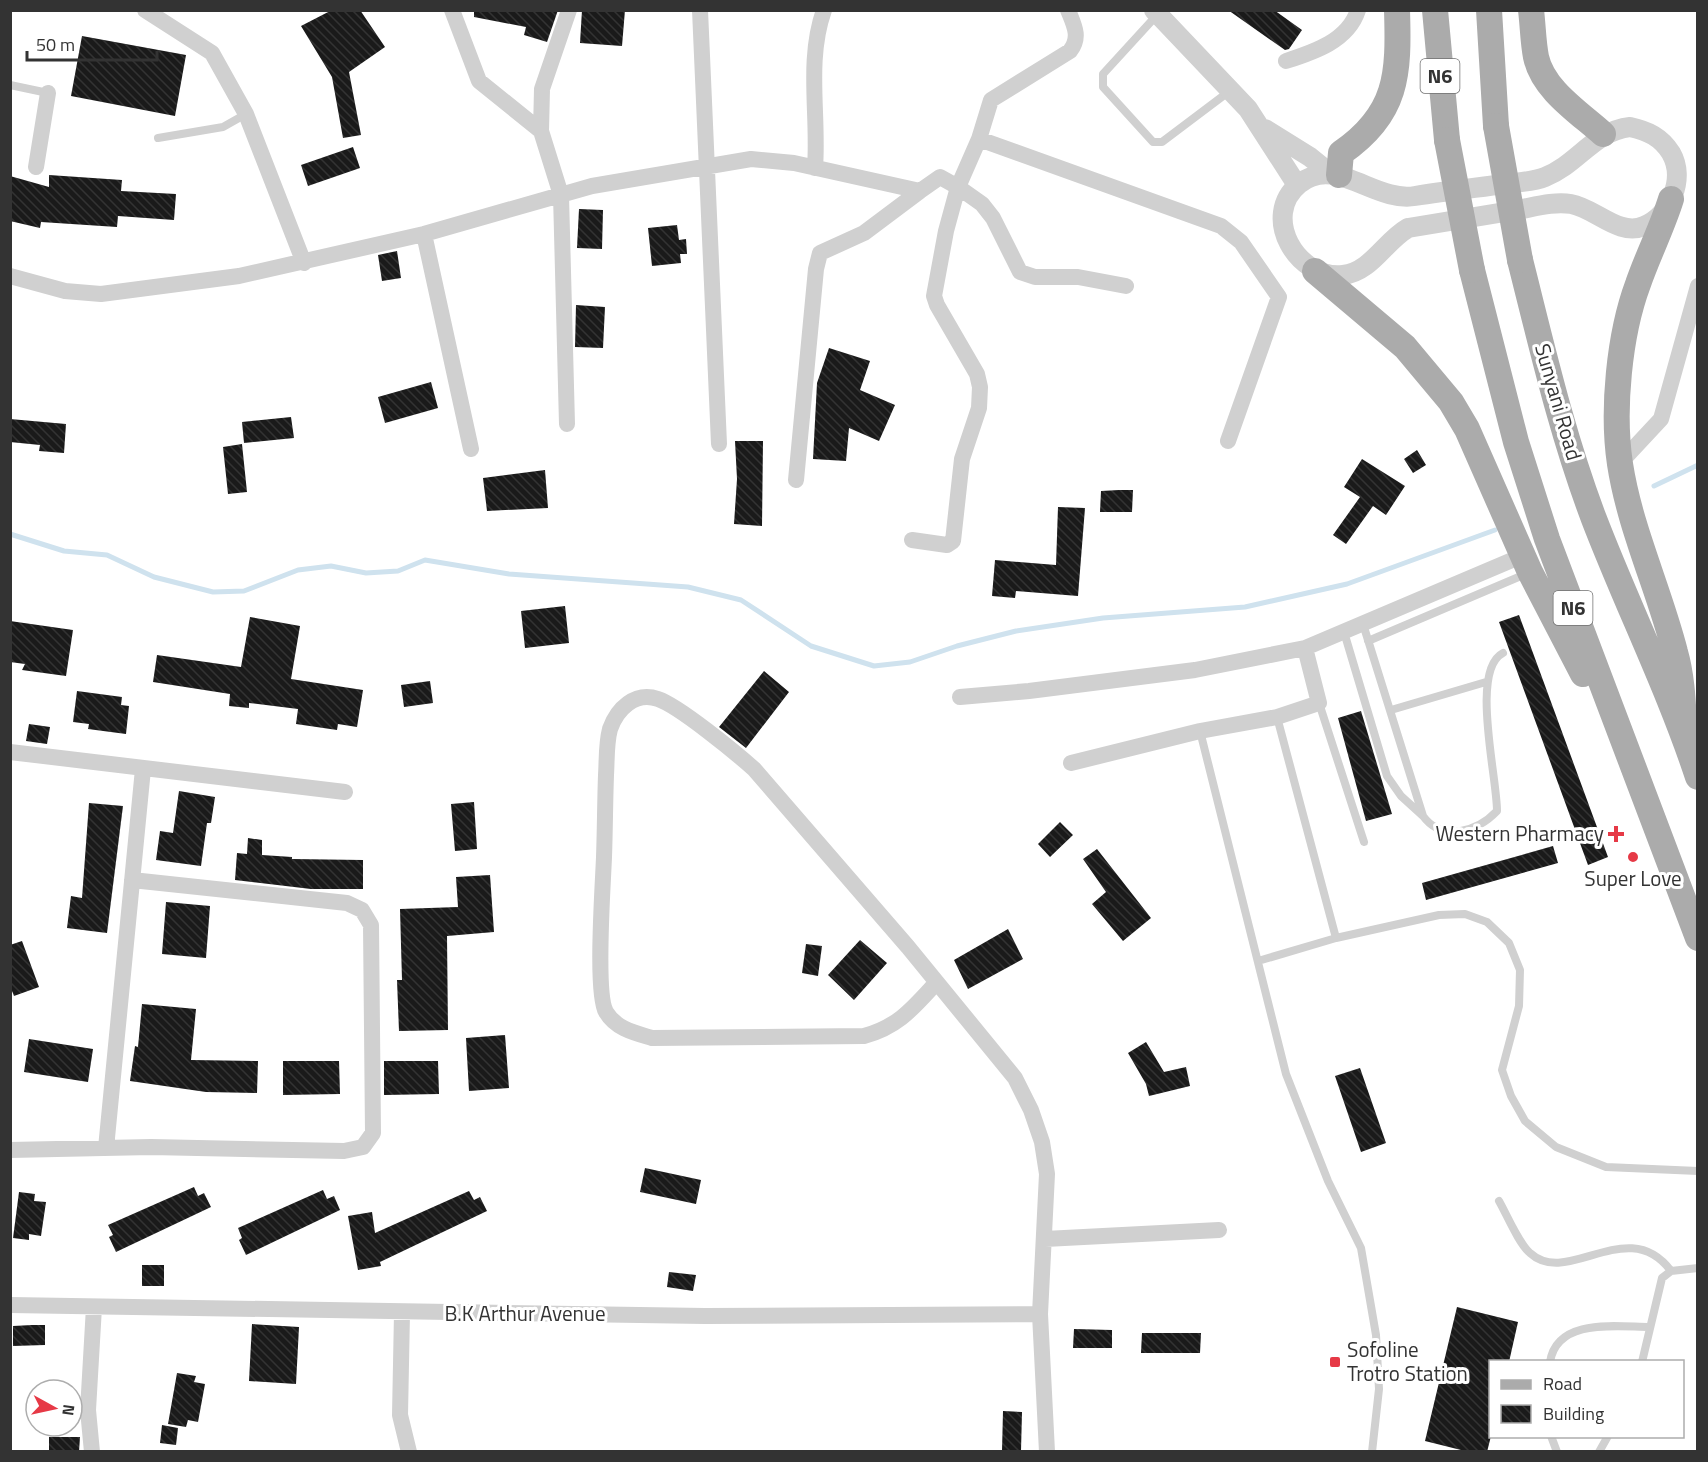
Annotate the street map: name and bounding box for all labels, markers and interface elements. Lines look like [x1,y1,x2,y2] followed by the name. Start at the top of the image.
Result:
[27,24,158,62] scale bar
[36,31,75,58] text: 50 m
[1420,59,1460,93] road number: N6
[1527,340,1591,464] street label: Sunyani Road
[1554,591,1592,625] road number: N6
[1435,817,1604,849] place label: Western Pharmacy
[1609,827,1623,841] marker: Western Pharmacy
[1626,850,1640,864] marker: Super Love
[1584,862,1682,894] place label: Super Love
[444,1297,606,1329] street label: B.K Arthur Avenue
[1347,1333,1468,1389] place label: Sofoline Trotro Station
[1328,1355,1342,1369] marker: Sofoline Trotro Station
[1489,1360,1684,1438] legend
[1543,1370,1582,1397] text: Road
[24,1378,84,1438] north arrow
[1543,1400,1604,1427] text: Building
[56,1403,82,1417] text: N

